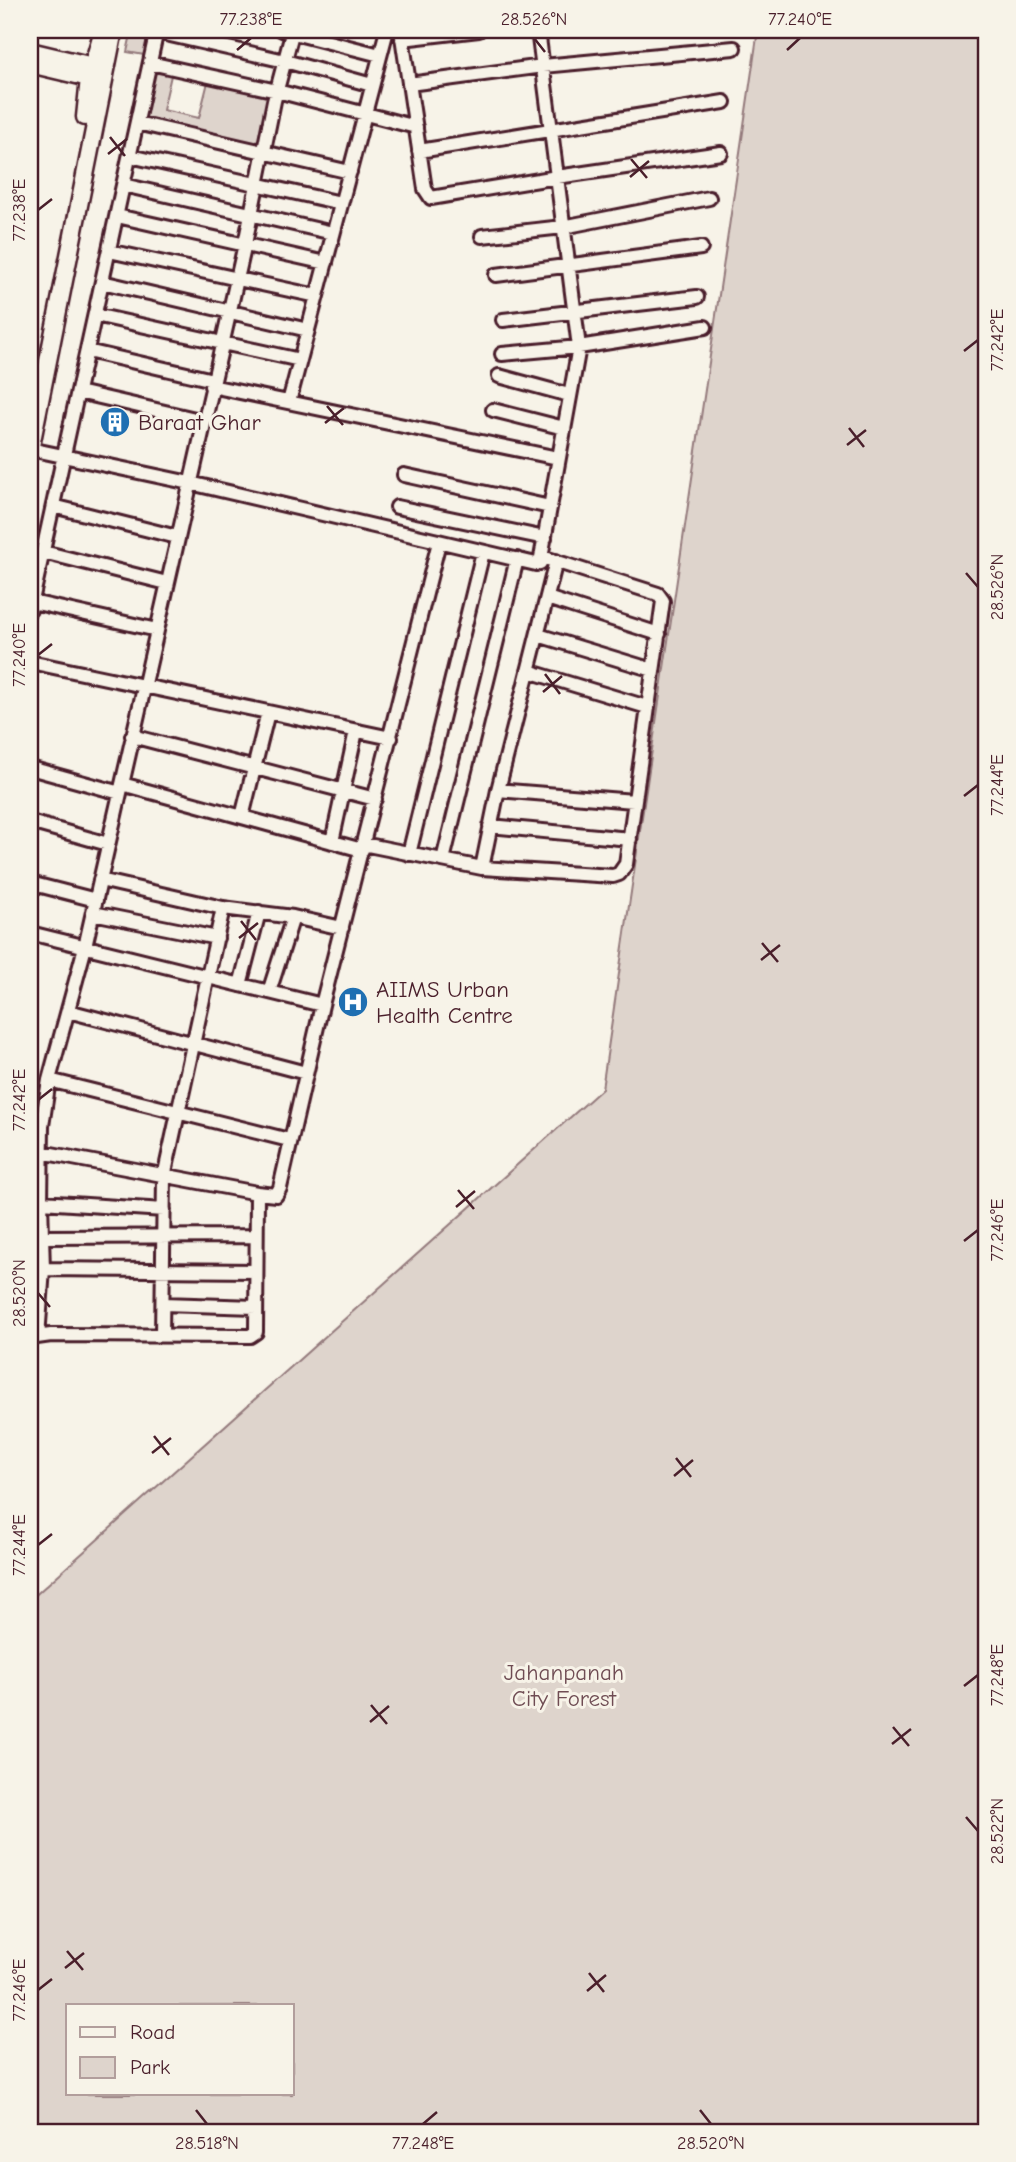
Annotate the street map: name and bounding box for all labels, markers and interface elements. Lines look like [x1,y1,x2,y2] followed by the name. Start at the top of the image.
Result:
[220,9,283,30] text: 77.238°E
[501,9,567,30] text: 28.526°N
[768,9,832,30] text: 77.240°E
[9,178,30,241] text: 77.238°E
[987,309,1008,371] text: 77.242°E
[98,405,132,439] building icon: Baraat Ghar
[138,409,261,436] place label: Baraat Ghar
[987,554,1008,620] text: 28.526°N
[9,623,30,687] text: 77.240°E
[987,754,1008,816] text: 77.244°E
[376,976,513,1029] place label: AIIMS Urban Health Centre
[336,985,370,1019] hospital icon: AIIMS Urban Health Centre
[9,1069,30,1131] text: 77.242°E
[987,1198,1008,1261] text: 77.246°E
[9,1259,30,1327] text: 28.520°N
[9,1514,30,1576] text: 77.244°E
[987,1644,1008,1706] text: 77.248°E
[504,1659,624,1712] park label: Jahanpanah City Forest
[987,1798,1008,1864] text: 28.522°N
[9,1958,30,2021] text: 77.246°E
[66,2004,294,2096] legend
[130,2020,175,2044] text: Road
[130,2055,170,2079] text: Park
[175,2133,239,2154] text: 28.518°N
[392,2133,454,2154] text: 77.248°E
[677,2133,745,2154] text: 28.520°N

